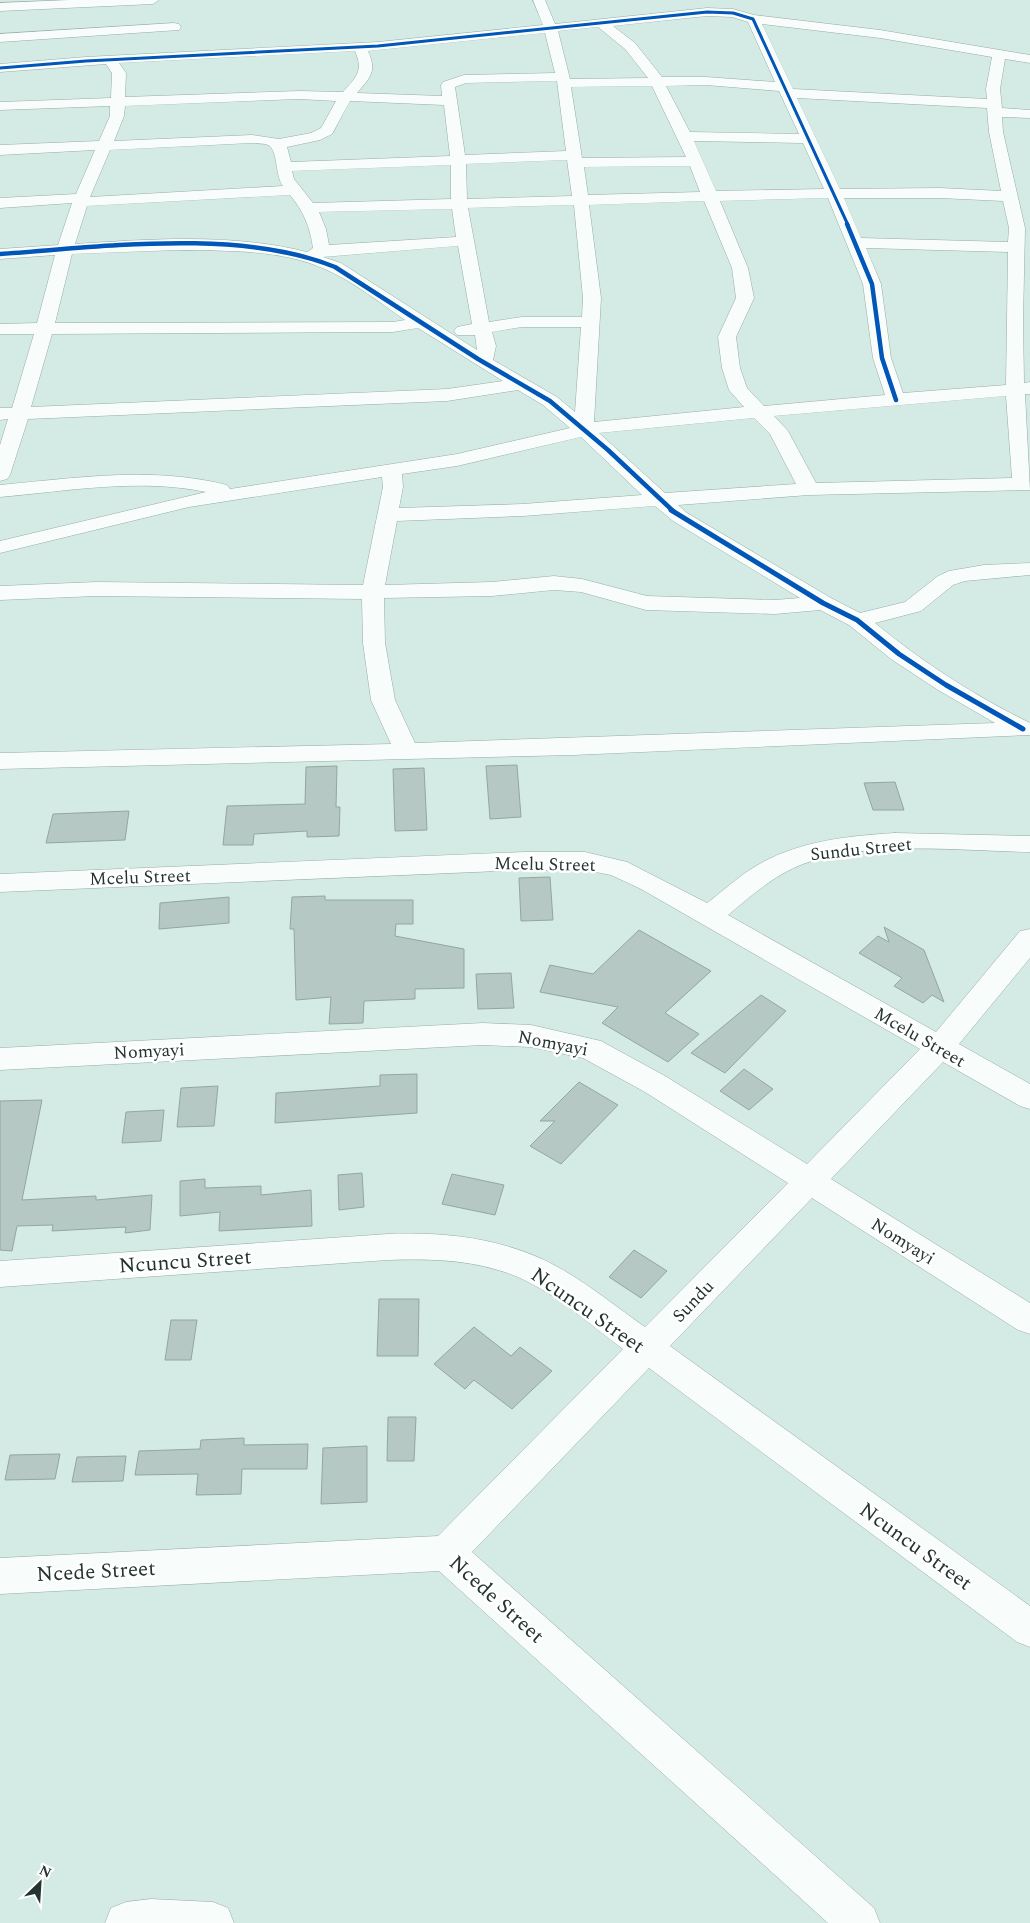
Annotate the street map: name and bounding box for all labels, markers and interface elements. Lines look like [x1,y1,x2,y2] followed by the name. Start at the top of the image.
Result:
[809,831,913,868] street label: Sundu Street
[494,850,596,879] street label: Mcelu Street
[89,862,191,893] street label: Mcelu Street
[869,1000,971,1075] street label: Mcelu Street
[515,1023,590,1064] street label: Nomyayi
[113,1036,185,1067] street label: Nomyayi
[865,1211,940,1272] street label: Nomyayi
[118,1241,253,1283] street label: Ncuncu Street
[524,1260,651,1362] street label: Ncuncu Street
[666,1274,721,1329] street label: Sundu
[852,1495,979,1599] street label: Ncuncu Street
[441,1548,551,1652] street label: Ncede Street
[36,1553,156,1591] street label: Ncede Street
[15,1858,65,1908] north arrow
[36,1860,55,1884] text: N

